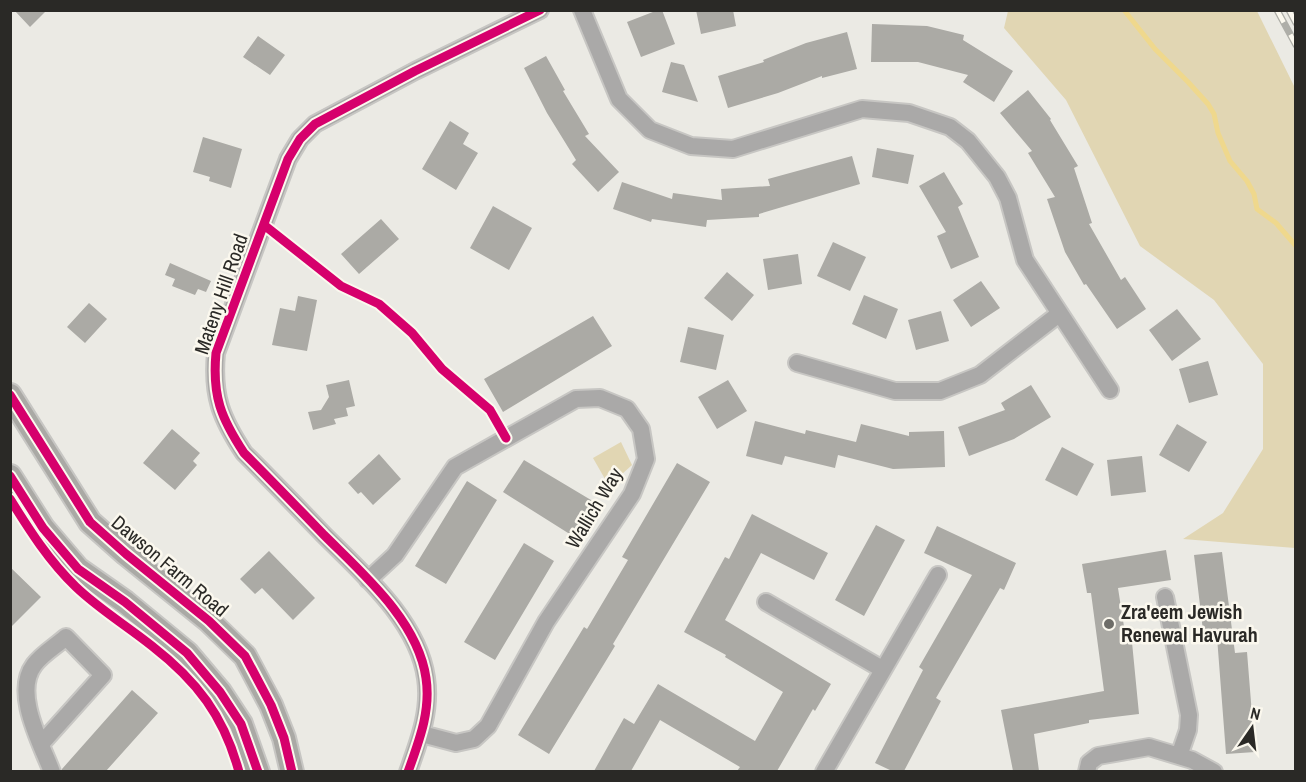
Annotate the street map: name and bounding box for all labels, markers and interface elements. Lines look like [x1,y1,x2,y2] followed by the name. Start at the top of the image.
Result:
[187,230,254,358] street label: Mateny Hill Road
[559,462,629,553] street label: Wallich Way
[106,509,235,623] street label: Dawson Farm Road
[1121,598,1258,648] place label: Zra'eem Jewish Renewal Havurah
[1102,617,1116,631] marker: Zra'eem Jewish Renewal Havurah
[1222,698,1282,758] north arrow
[1248,702,1263,725] text: N

